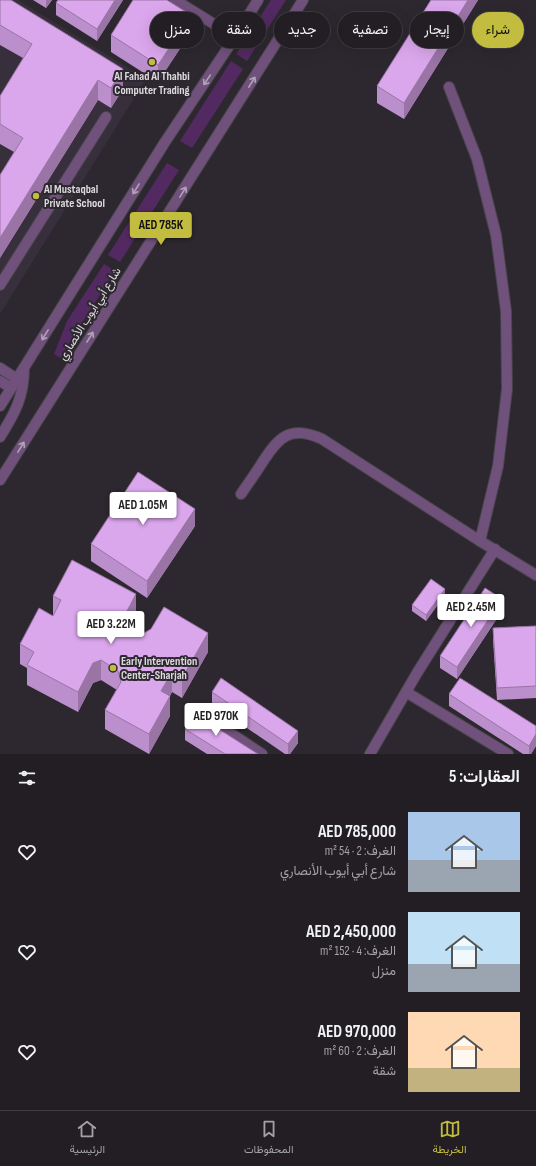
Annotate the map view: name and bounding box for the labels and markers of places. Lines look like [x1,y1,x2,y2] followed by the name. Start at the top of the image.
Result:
[147,57,157,67] marker: Al Fahad Al Thahbi Computer Trading
[113,69,190,98] place label: Al Fahad Al Thahbi Computer Trading
[43,182,105,211] place label: Al Mustaqbal Private School
[31,191,41,201] marker: Al Mustaqbal Private School
[120,212,202,246] pin: AED 785K
[97,492,189,526] pin: AED 1.05M
[425,594,517,628] pin: AED 2.45M
[65,611,157,645] pin: AED 3.22M
[121,654,197,683] place label: Early Intervention Center-Sharjah
[108,663,118,673] marker: Early Intervention Center-Sharjah
[175,703,257,737] pin: AED 970K

